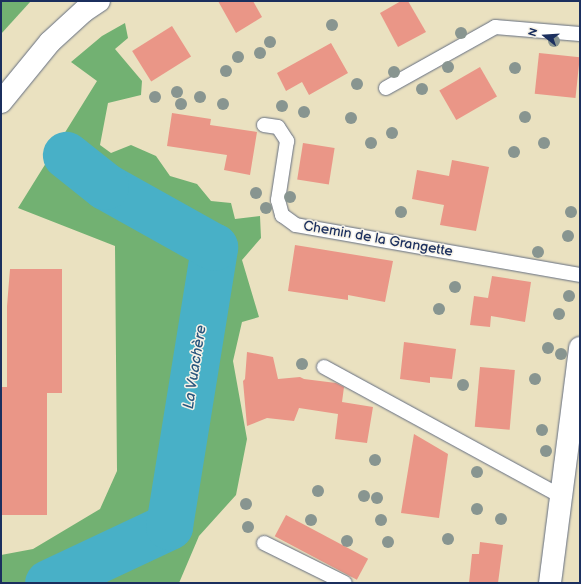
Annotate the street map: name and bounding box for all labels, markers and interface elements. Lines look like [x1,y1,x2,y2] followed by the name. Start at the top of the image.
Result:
[525,16,565,56] north arrow
[526,27,540,38] text: N
[302,218,454,260] street label: Chemin de la Grangette
[179,324,211,410] water label: La Vuachère

